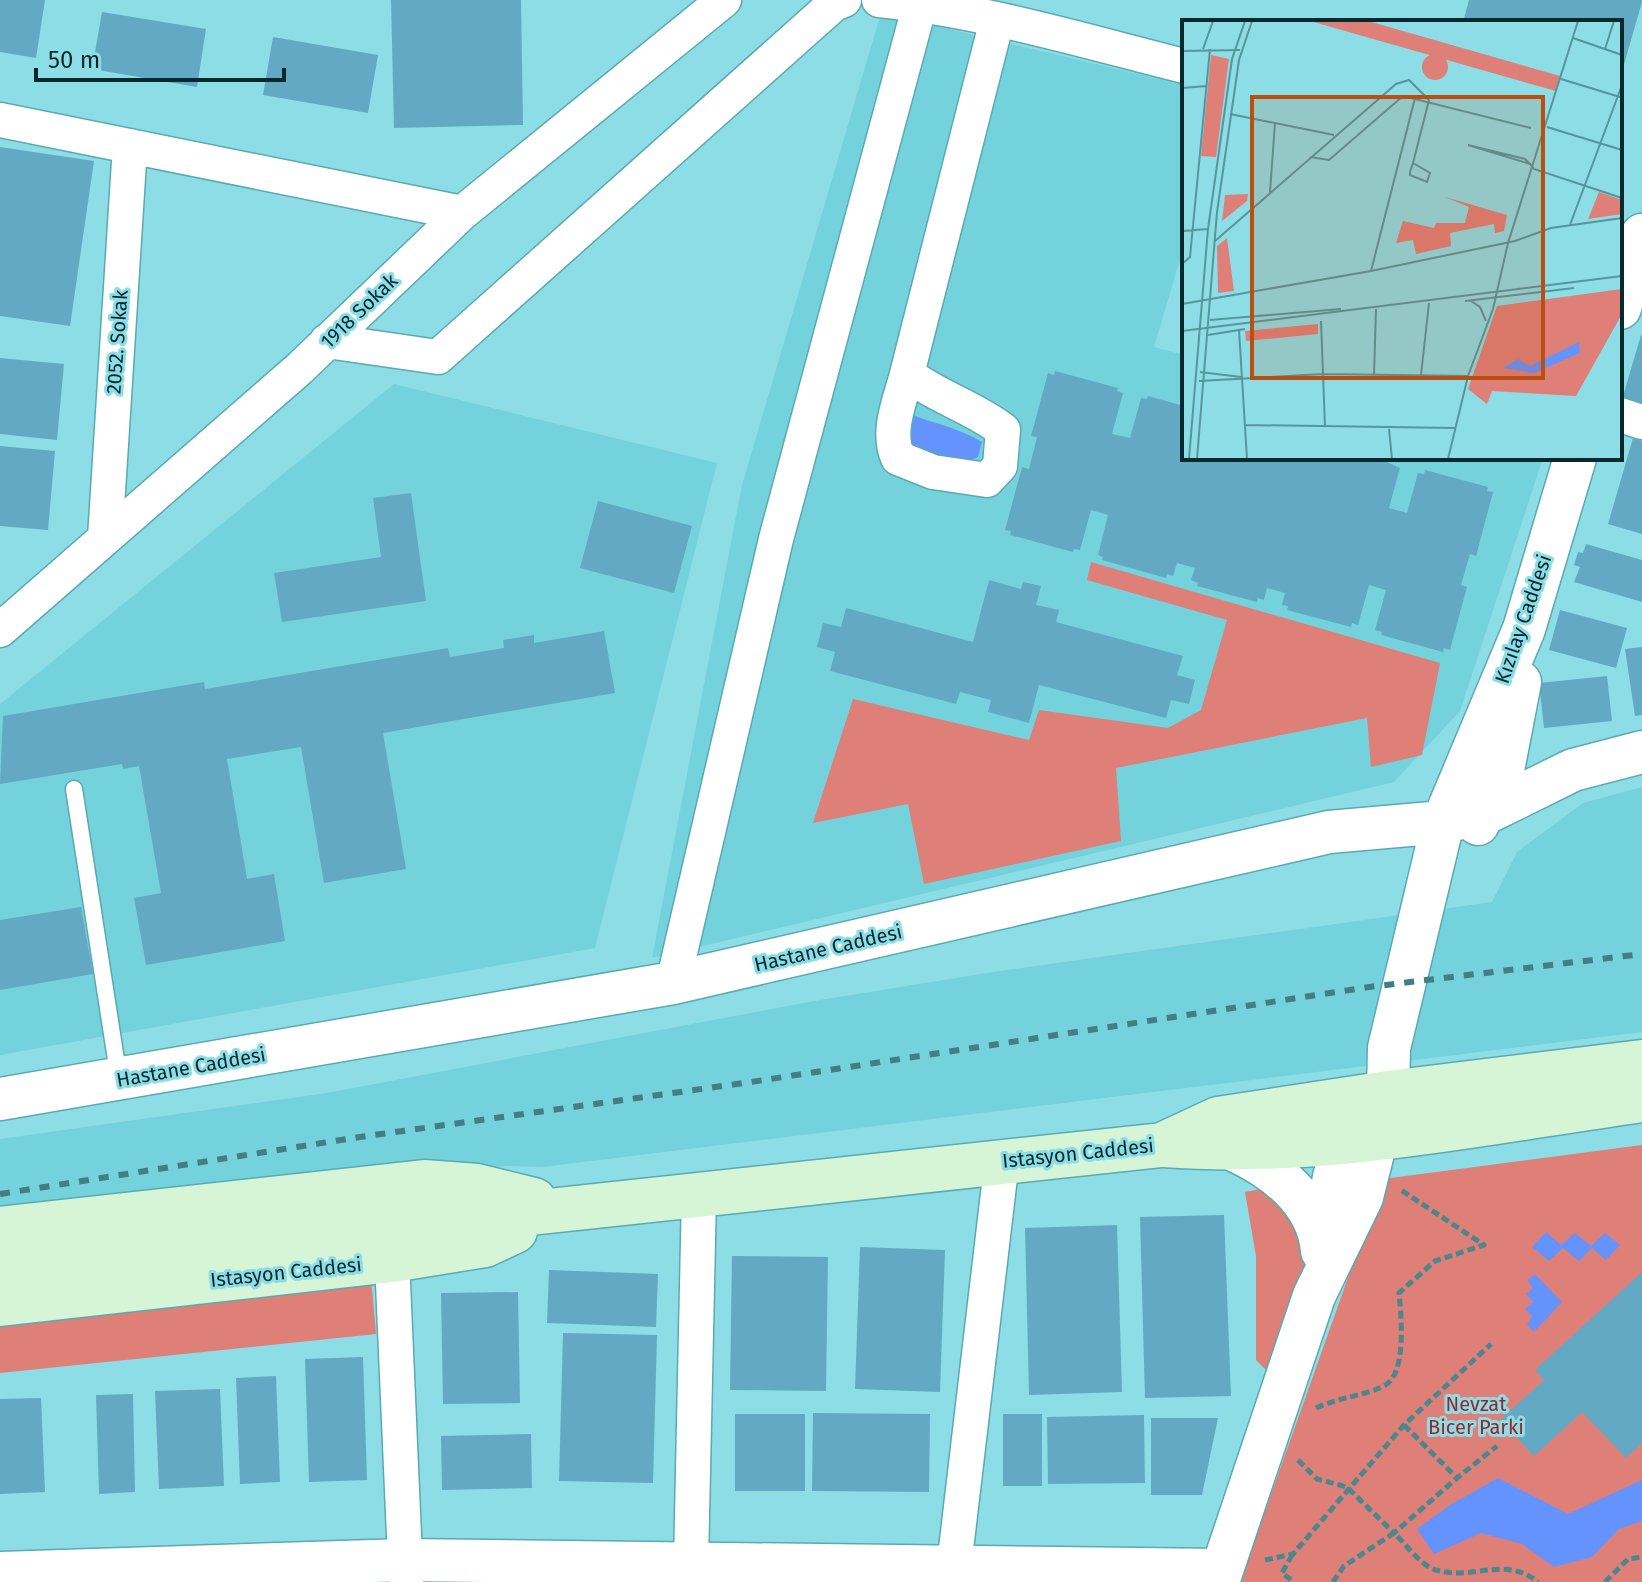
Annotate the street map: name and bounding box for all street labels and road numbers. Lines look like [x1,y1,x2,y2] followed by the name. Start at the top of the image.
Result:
[316,268,403,353] street label: 1918 Sokak
[101,288,133,395] street label: 2052. Sokak
[1490,551,1556,687] street label: Kızılay Caddesi
[752,919,904,977] street label: Hastane Caddesi
[114,1042,268,1092] street label: Hastane Caddesi
[1001,1133,1155,1173] street label: Istasyon Caddesi
[209,1252,363,1292] street label: Istasyon Caddesi

